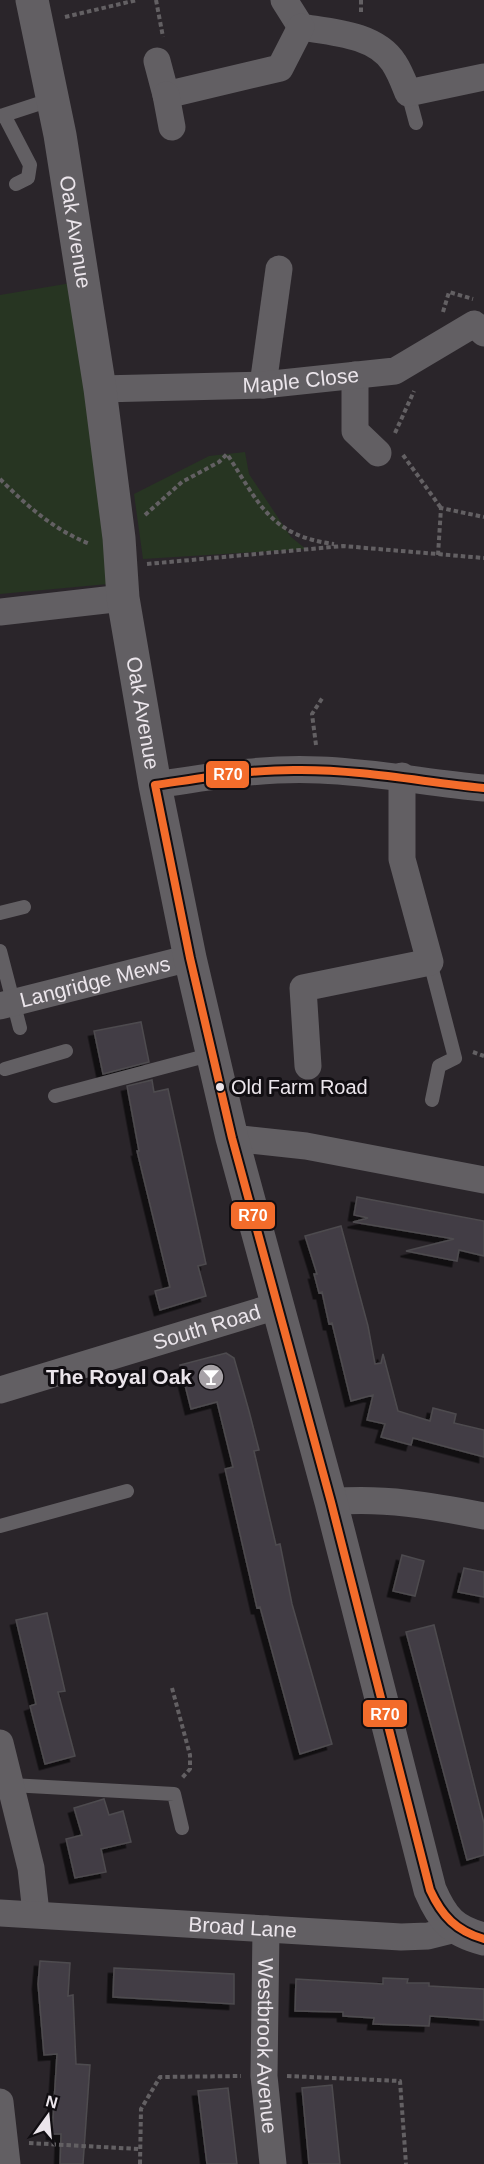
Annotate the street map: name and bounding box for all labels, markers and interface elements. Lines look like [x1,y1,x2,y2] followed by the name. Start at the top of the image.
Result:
[56,174,96,290] street label: Oak Avenue
[242,363,360,396] street label: Maple Close
[122,655,164,771] street label: Oak Avenue
[205,760,250,789] line badge: R70
[213,766,243,783] text: R70
[17,951,172,1012] street label: Langridge Mews
[231,1076,368,1098] place label: Old Farm Road
[214,1081,226,1093] marker: Old Farm Road
[230,1201,276,1230] line badge: R70
[238,1207,268,1224] text: R70
[150,1300,263,1354] street label: South Road
[196,1362,226,1392] bar icon: The Royal Oak
[46,1365,192,1388] place label: The Royal Oak
[362,1699,408,1728] line badge: R70
[370,1706,400,1723] text: R70
[188,1912,298,1942] street label: Broad Lane
[253,1958,282,2135] street label: Westbrook Avenue
[18,2086,78,2146] north arrow
[44,2092,60,2112] text: N

